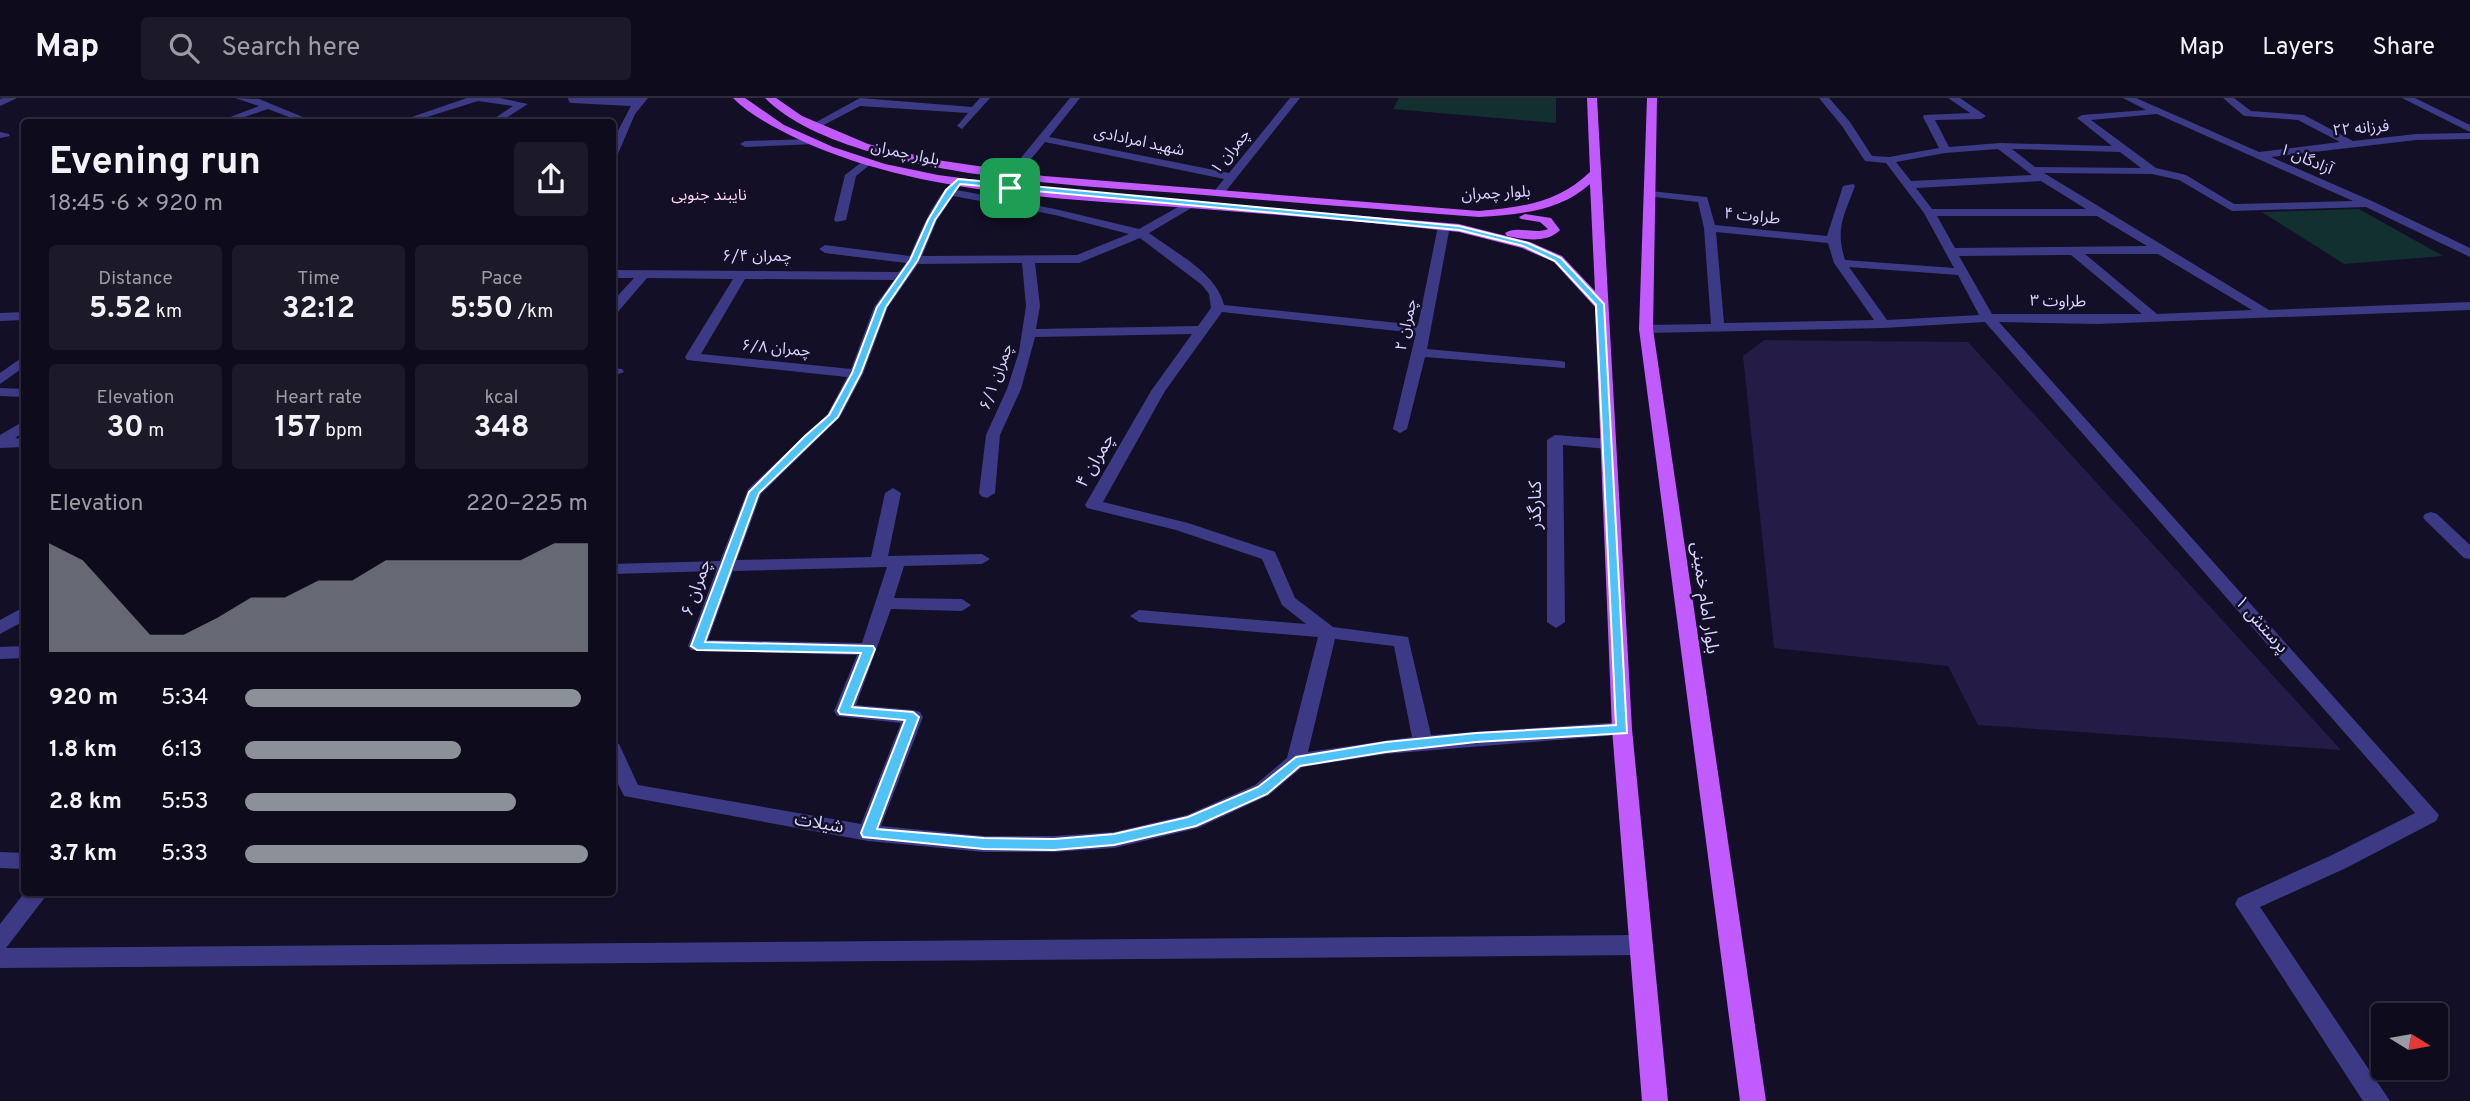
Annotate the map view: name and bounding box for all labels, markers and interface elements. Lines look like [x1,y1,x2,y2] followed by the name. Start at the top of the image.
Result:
[141,17,631,80] search box
[35,27,99,69] text: Map
[165,29,203,67] icon: search
[221,32,360,65] text: Search here
[2179,33,2224,63] text: Map
[2262,33,2334,63] text: Layers
[2372,33,2435,63] text: Share
[2332,117,2390,141] street label: فرزانه ۲۲
[1092,123,1186,161] street label: شهید امرادادی
[1207,125,1255,179] street label: چمران ۱
[869,137,941,171] street label: بلوار چمران
[49,139,261,188] text: Evening run
[2276,140,2337,181] street label: آزادگان ۱
[514,142,588,216] button: share
[980,158,1040,218] pin
[991,169,1029,207] icon: arrive
[1461,182,1531,206] street label: بلوار چمران
[671,186,747,206] district label: نایبند جنوبی
[49,190,223,219] text: 18:45 · 6 × 920 m
[1723,204,1781,230] street label: طراوت ۴
[722,247,792,267] street label: چمران ۶/۴
[98,267,173,291] text: Distance
[297,267,340,291] text: Time
[481,267,522,291] text: Pace
[89,291,151,328] text: 5.52
[282,291,355,328] text: 32:12
[450,291,513,328] text: 5:50
[2030,292,2087,312] street label: طراوت ۳
[1392,297,1422,353] street label: چمران ۲
[151,300,182,324] text: km
[513,300,553,324] text: /km
[741,336,811,362] street label: چمران ۶/۸
[976,341,1018,413] street label: چمران ۶/۱
[96,386,175,410] text: Elevation
[275,386,362,410] text: Heart rate
[485,386,518,410] text: kcal
[107,410,144,447] text: 30
[274,410,321,447] text: 157
[473,410,530,447] text: 348
[144,419,164,443] text: m
[321,419,363,443] text: bpm
[1071,430,1121,492] street label: چمران ۴
[1525,480,1548,530] street label: کنارگذر
[49,490,144,519] text: Elevation
[466,490,588,519] text: 220–225 m
[1684,540,1723,656] street label: بلوار امام خمینی
[677,556,717,620] street label: چمران ۶
[2229,591,2293,659] street label: پرستش ۱
[49,684,118,713] text: 920 m
[161,684,209,713] text: 5:34
[49,736,117,765] text: 1.8 km
[161,736,202,765] text: 6:13
[49,788,122,817] text: 2.8 km
[161,788,209,817] text: 5:53
[793,808,845,840] street label: شیلات
[49,840,117,869] text: 3.7 km
[161,840,208,869] text: 5:33
[2371,1003,2448,1080] north arrow
[2371,1003,2448,1080] map controls

